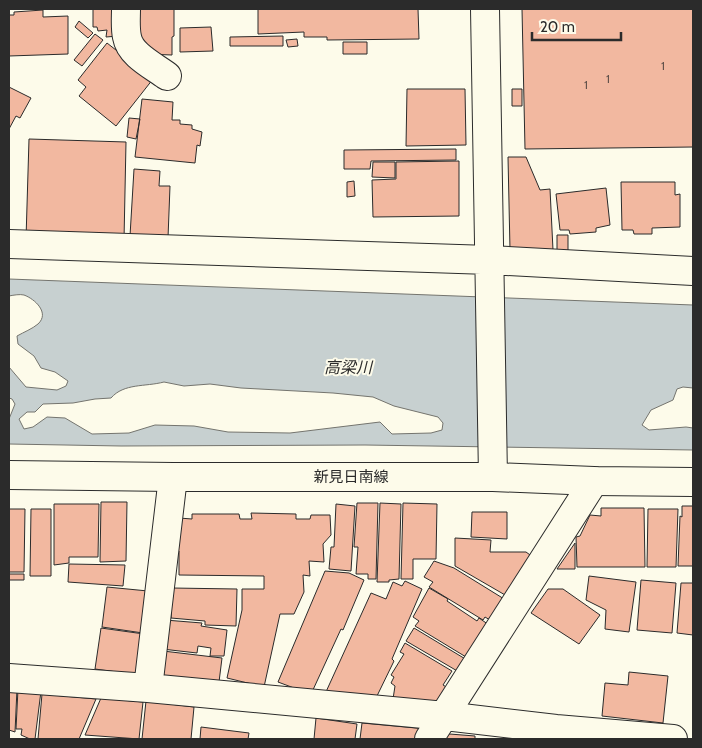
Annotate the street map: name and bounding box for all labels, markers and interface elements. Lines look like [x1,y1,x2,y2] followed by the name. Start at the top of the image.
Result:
[532,10,621,42] scale bar
[540,18,575,36] text: 20 m
[661,58,665,73] house number: 1
[606,71,610,86] house number: 1
[584,77,588,92] house number: 1
[324,358,374,377] water label: 高梁川
[313,468,389,486] street label: 新見日南線

